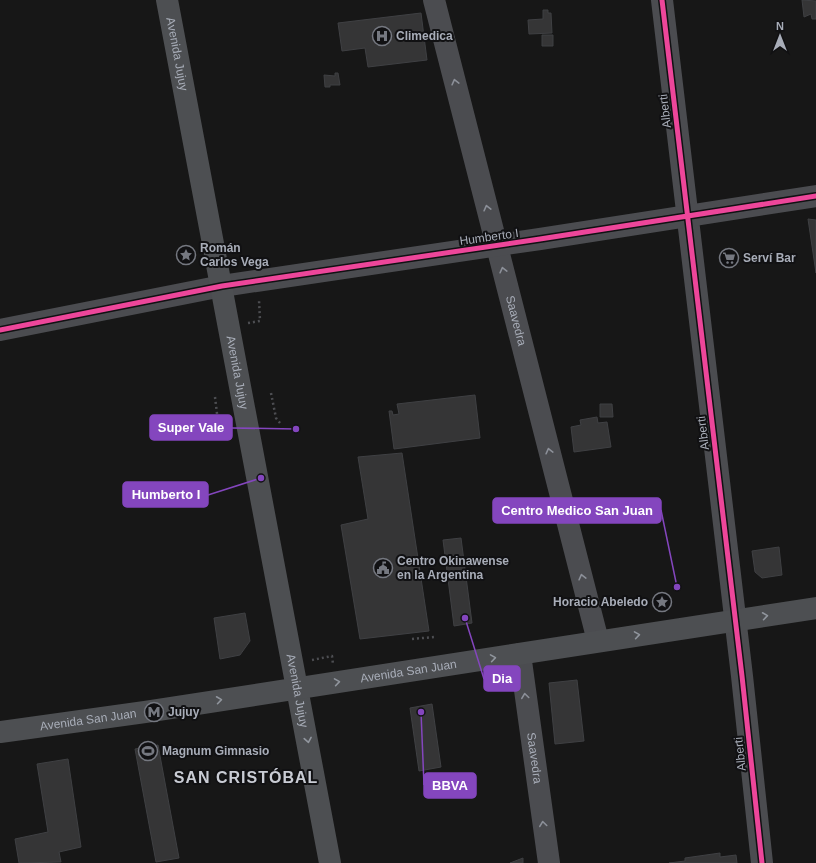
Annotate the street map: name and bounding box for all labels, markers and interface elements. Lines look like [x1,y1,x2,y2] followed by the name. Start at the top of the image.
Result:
[163,16,191,92] street label: Avenida Jujuy
[760,16,800,56] north arrow
[776,20,784,32] text: N
[371,25,393,47] hospital icon: Climedica
[396,29,453,43] place label: Climedica
[451,79,459,85] one-way arrow
[656,93,674,129] street label: Alberti
[483,205,492,212] one-way arrow
[459,226,519,248] street label: Humberto I
[200,241,269,269] place label: Román Carlos Vega
[175,244,197,266] place icon: Román Carlos Vega
[718,247,740,269] supermarket icon: Serví Bar
[743,251,796,265] place label: Serví Bar
[499,267,508,274] one-way arrow
[503,294,529,348] street label: Saavedra
[224,334,251,410] street label: Avenida Jujuy
[150,415,232,440] callout: Super Vale
[694,415,712,451] street label: Alberti
[158,420,224,435] text: Super Vale
[545,447,554,454] one-way arrow
[123,482,208,507] callout: Humberto I
[132,487,200,502] text: Humberto I
[493,498,661,523] callout: Centro Medico San Juan
[501,503,653,518] text: Centro Medico San Juan
[397,554,509,582] place label: Centro Okinawense en la Argentina
[372,557,394,579] public building icon: Centro Okinawense en la Argentina
[578,573,586,580] one-way arrow
[651,591,673,613] place icon: Horacio Abeledo
[553,595,648,609] place label: Horacio Abeledo
[762,612,768,621] one-way arrow
[634,632,640,640] one-way arrow
[284,653,311,729] street label: Avenida Jujuy
[490,654,496,663] one-way arrow
[359,657,458,686] street label: Avenida San Juan
[484,666,520,691] callout: Dia
[492,671,513,686] text: Dia
[334,678,340,687] one-way arrow
[521,693,530,699] one-way arrow
[216,696,222,705] one-way arrow
[143,701,165,723] metro station icon: Jujuy
[168,705,200,719] place label: Jujuy
[39,706,137,733] street label: Avenida San Juan
[524,732,545,785] street label: Saavedra
[731,736,749,772] street label: Alberti
[303,737,312,744] one-way arrow
[137,740,159,762] sports icon: Magnum Gimnasio
[162,744,269,758] place label: Magnum Gimnasio
[174,768,318,786] district label: SAN CRISTÓBAL
[424,773,476,798] callout: BBVA
[432,778,469,793] text: BBVA
[539,821,548,827] one-way arrow

